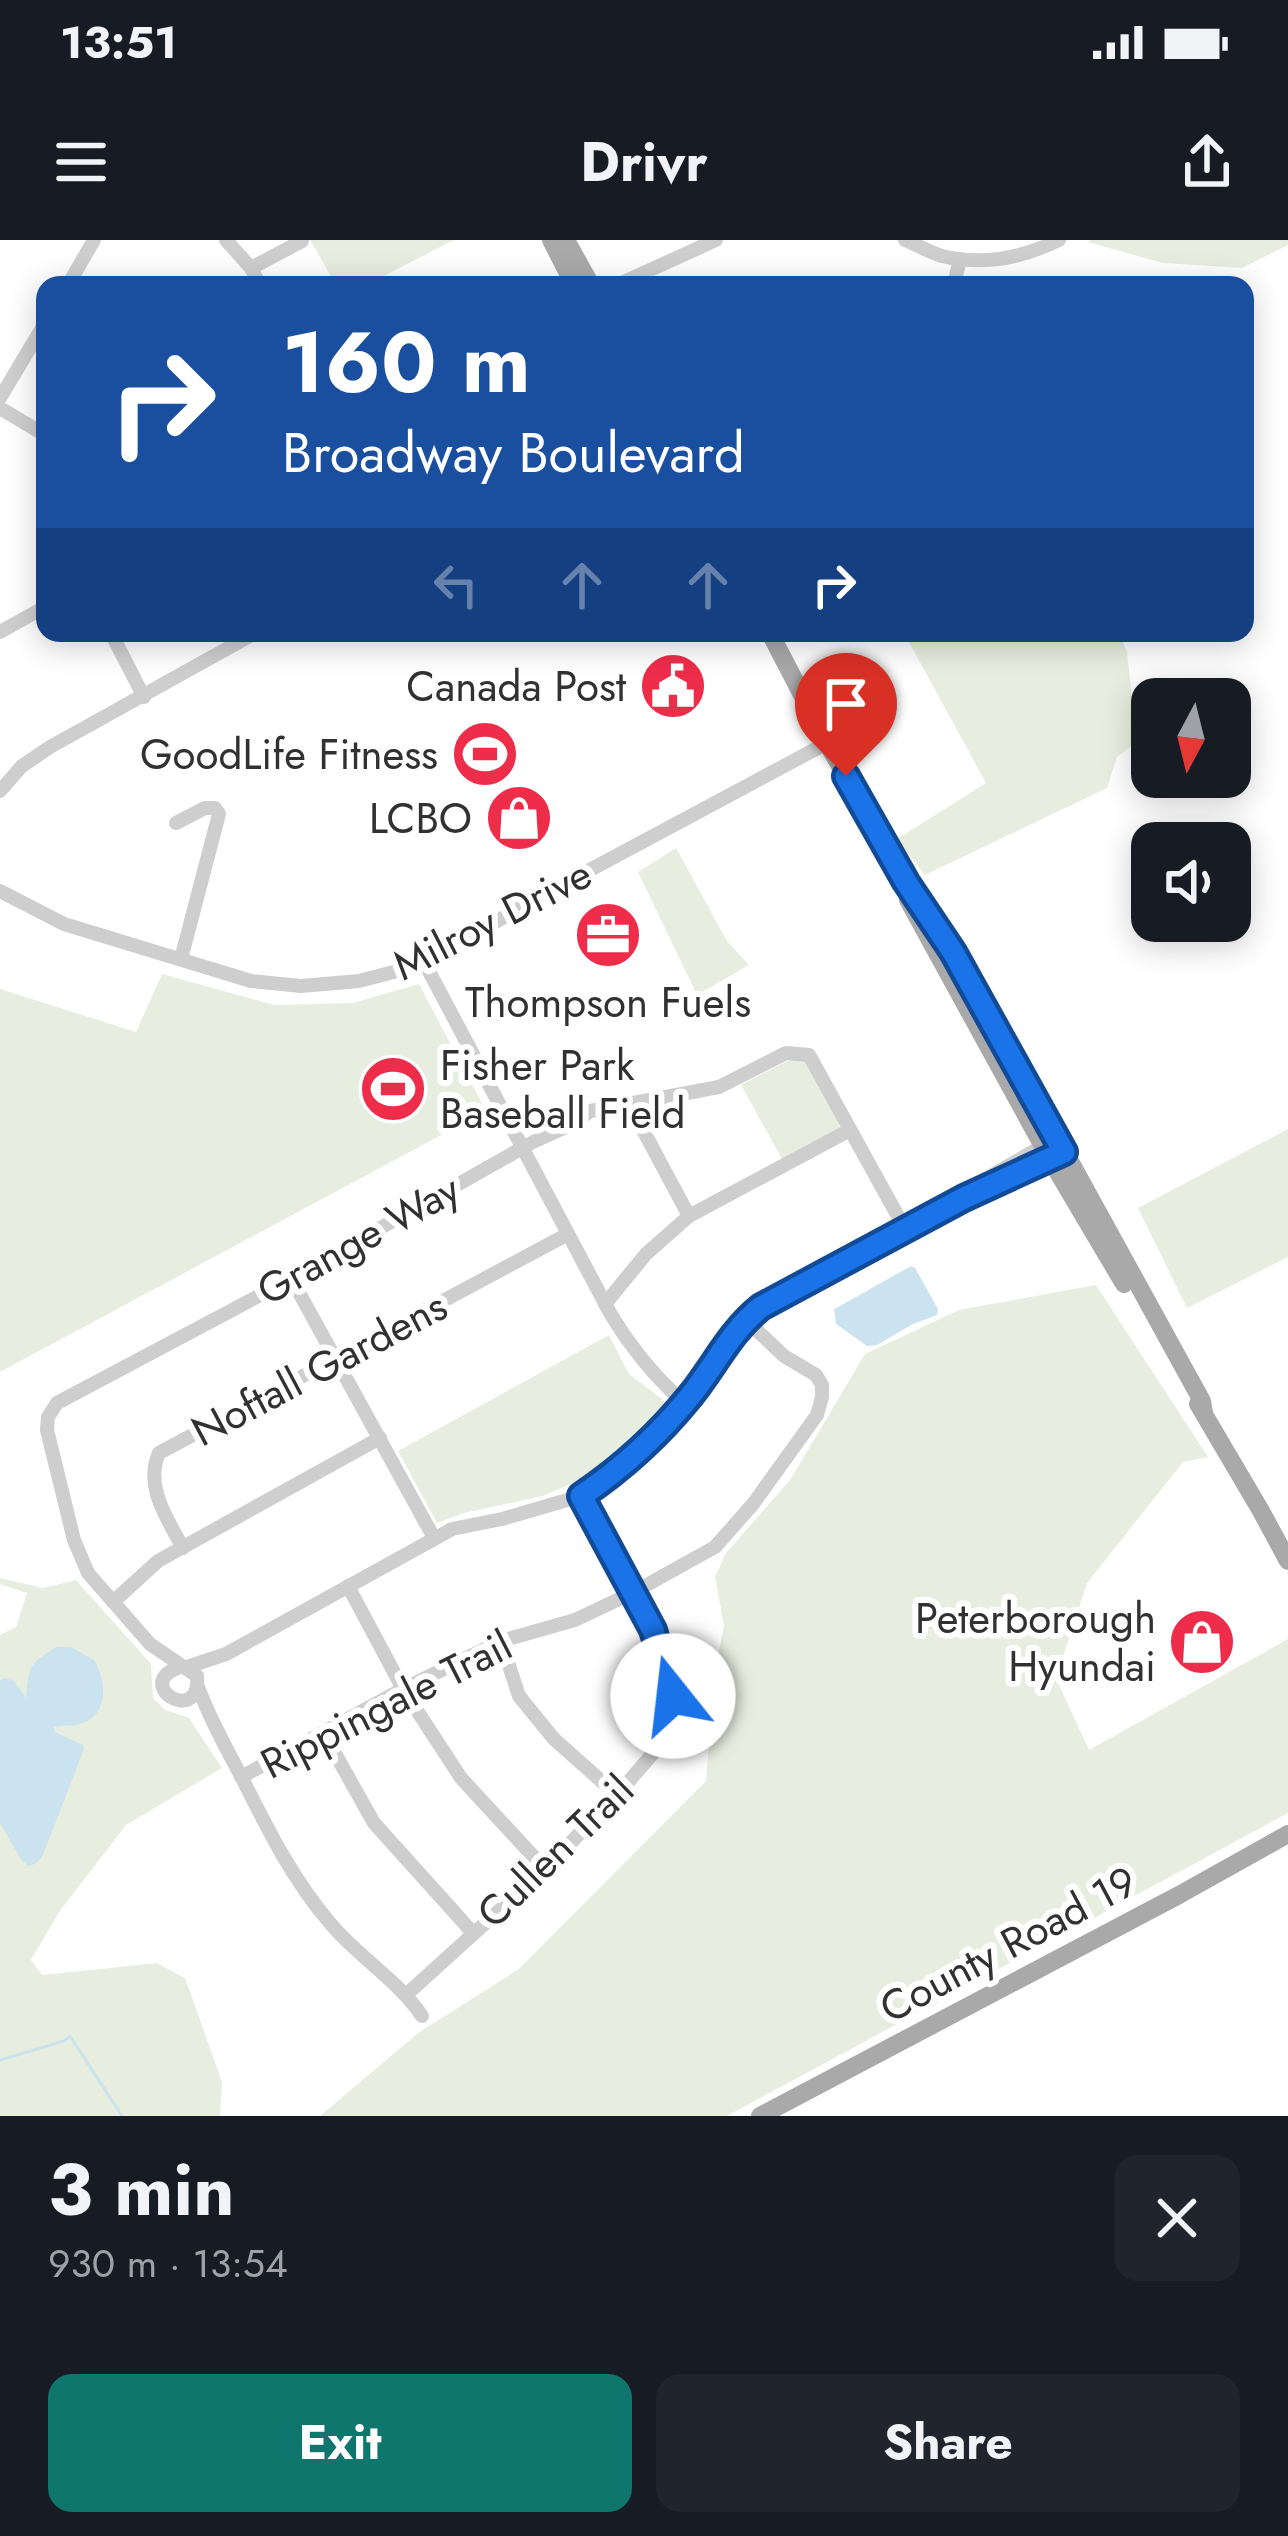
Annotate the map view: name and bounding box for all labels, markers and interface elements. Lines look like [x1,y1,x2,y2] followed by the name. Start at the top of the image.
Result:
[60,10,177,75] text: 13:51
[580,123,708,201] text: Drivr
[48,129,114,195] icon: menu
[1174,129,1240,195] icon: share
[282,302,531,424] text: 160 m
[84,324,240,480] icon: right
[282,414,745,492] text: Broadway Boulevard
[423,552,489,618] icon: left
[549,552,615,618] icon: ahead
[675,552,741,618] icon: ahead
[801,552,867,618] icon: right
[638,651,708,721] public building icon: Canada Post
[795,653,897,776] pin
[406,656,626,717] place label: Canada Post
[813,671,879,737] icon: arrive
[1131,678,1251,798] north arrow
[1131,678,1251,942] map controls
[450,719,520,789] sports icon: GoodLife Fitness
[140,724,438,785] place label: GoodLife Fitness
[484,783,554,853] shop icon: LCBO
[369,788,472,849] place label: LCBO
[1131,822,1251,942] button: sound
[383,843,602,995] street label: Milroy Drive
[573,900,643,970] office icon: Thompson Fuels
[465,972,751,1033] place label: Thompson Fuels
[440,1035,685,1144] place label: Fisher Park Baseball Field
[358,1054,428,1124] sports icon: Fisher Park Baseball Field
[246,1158,471,1320] street label: Grange Way
[181,1275,458,1461] street label: Noftall Gardens
[915,1588,1156,1697] place label: Peterborough Hyundai
[1167,1607,1237,1677] shop icon: Peterborough Hyundai
[250,1615,522,1794] street label: Rippingale Trail
[610,1633,736,1759] position arrow
[463,1761,648,1942] street label: Cullen Trail
[869,1851,1148,2038] street label: County Road 19
[48,2138,235,2242] text: 3 min
[1114,2155,1240,2281] button: close
[48,2235,288,2292] text: 930 m · 13:54
[48,2374,632,2512] button: Exit
[656,2374,1240,2512] button: Share

